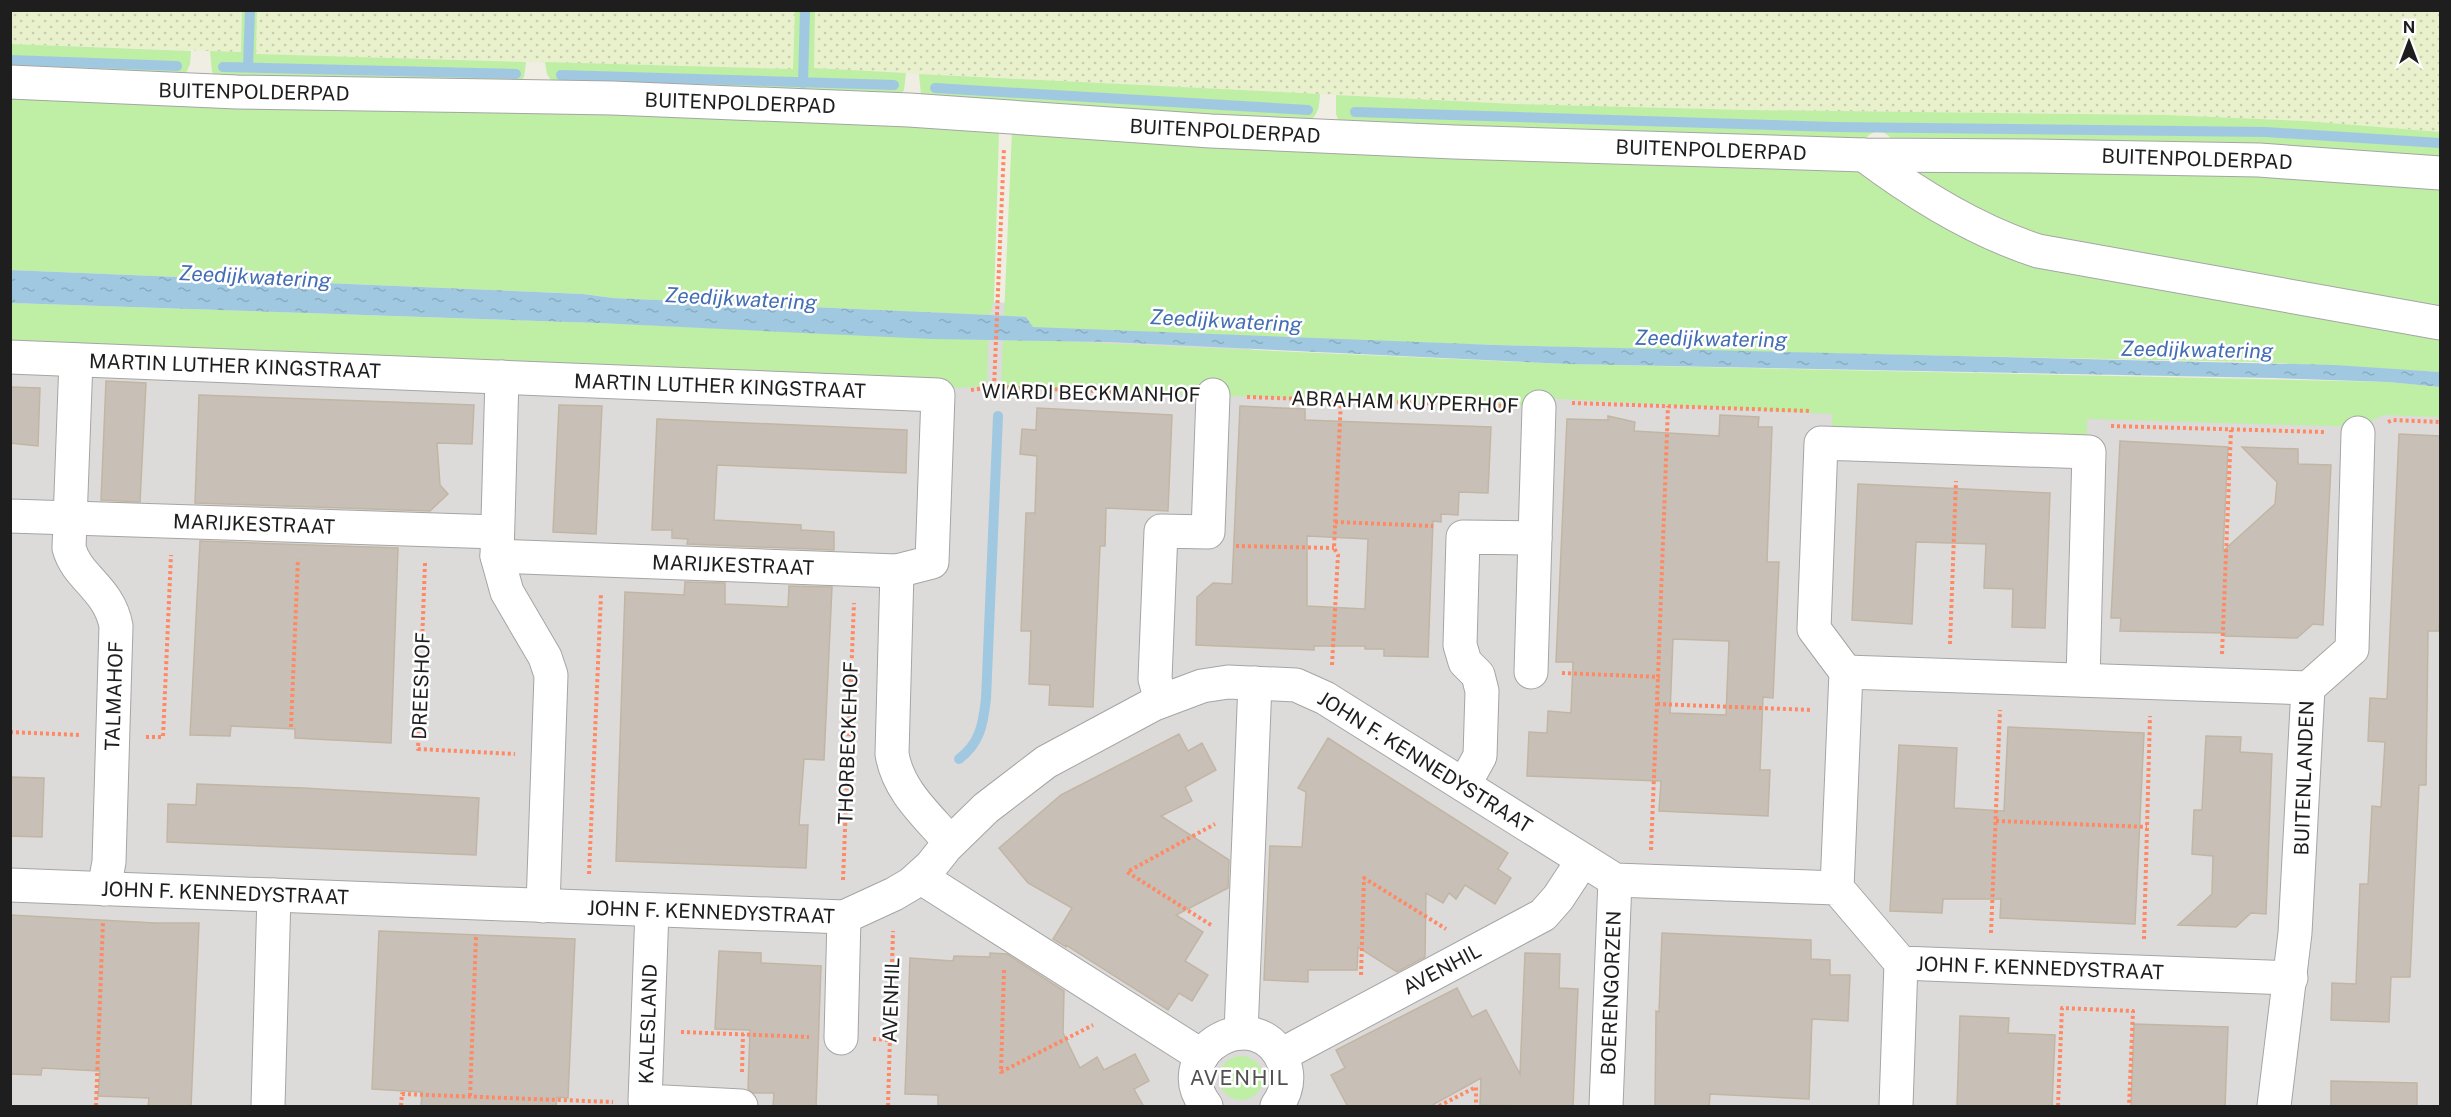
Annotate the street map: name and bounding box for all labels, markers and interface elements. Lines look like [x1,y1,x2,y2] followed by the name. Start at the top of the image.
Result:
[2379,12,2439,72] north arrow
[2403,18,2415,37] text: N
[158,78,350,106] street label: BUITENPOLDERPAD
[644,88,836,118] street label: BUITENPOLDERPAD
[1129,114,1321,148] street label: BUITENPOLDERPAD
[1615,135,1807,165] street label: BUITENPOLDERPAD
[2101,144,2293,174] street label: BUITENPOLDERPAD
[178,260,332,293] water label: Zeedijkwatering
[664,282,818,315] water label: Zeedijkwatering
[1149,304,1303,337] water label: Zeedijkwatering
[1635,325,1788,352] water label: Zeedijkwatering
[2121,336,2274,363] water label: Zeedijkwatering
[89,349,382,383] street label: MARTIN LUTHER KINGSTRAAT
[574,369,867,403] street label: MARTIN LUTHER KINGSTRAAT
[981,379,1201,407] street label: WIARDI BECKMANHOF
[1291,386,1519,418] street label: ABRAHAM KUYPERHOF
[173,509,336,539] street label: MARIJKESTRAAT
[652,550,815,580] street label: MARIJKESTRAAT
[407,632,435,740] street label: DREESHOF
[100,641,128,751] street label: TALMAHOF
[833,661,863,825] street label: THORBECKEHOF
[1313,686,1537,838] street label: JOHN F. KENNEDYSTRAAT
[2289,700,2319,856] street label: BUITENLANDEN
[101,877,350,909] street label: JOHN F. KENNEDYSTRAAT
[587,896,836,928] street label: JOHN F. KENNEDYSTRAAT
[1596,910,1626,1076] street label: BOERENGORZEN
[1399,938,1485,1000] street label: AVENHIL
[1916,952,2165,984] street label: JOHN F. KENNEDYSTRAAT
[878,957,904,1043] street label: AVENHIL
[634,963,662,1085] street label: KALESLAND
[1190,1065,1290,1090] district label: AVENHIL

